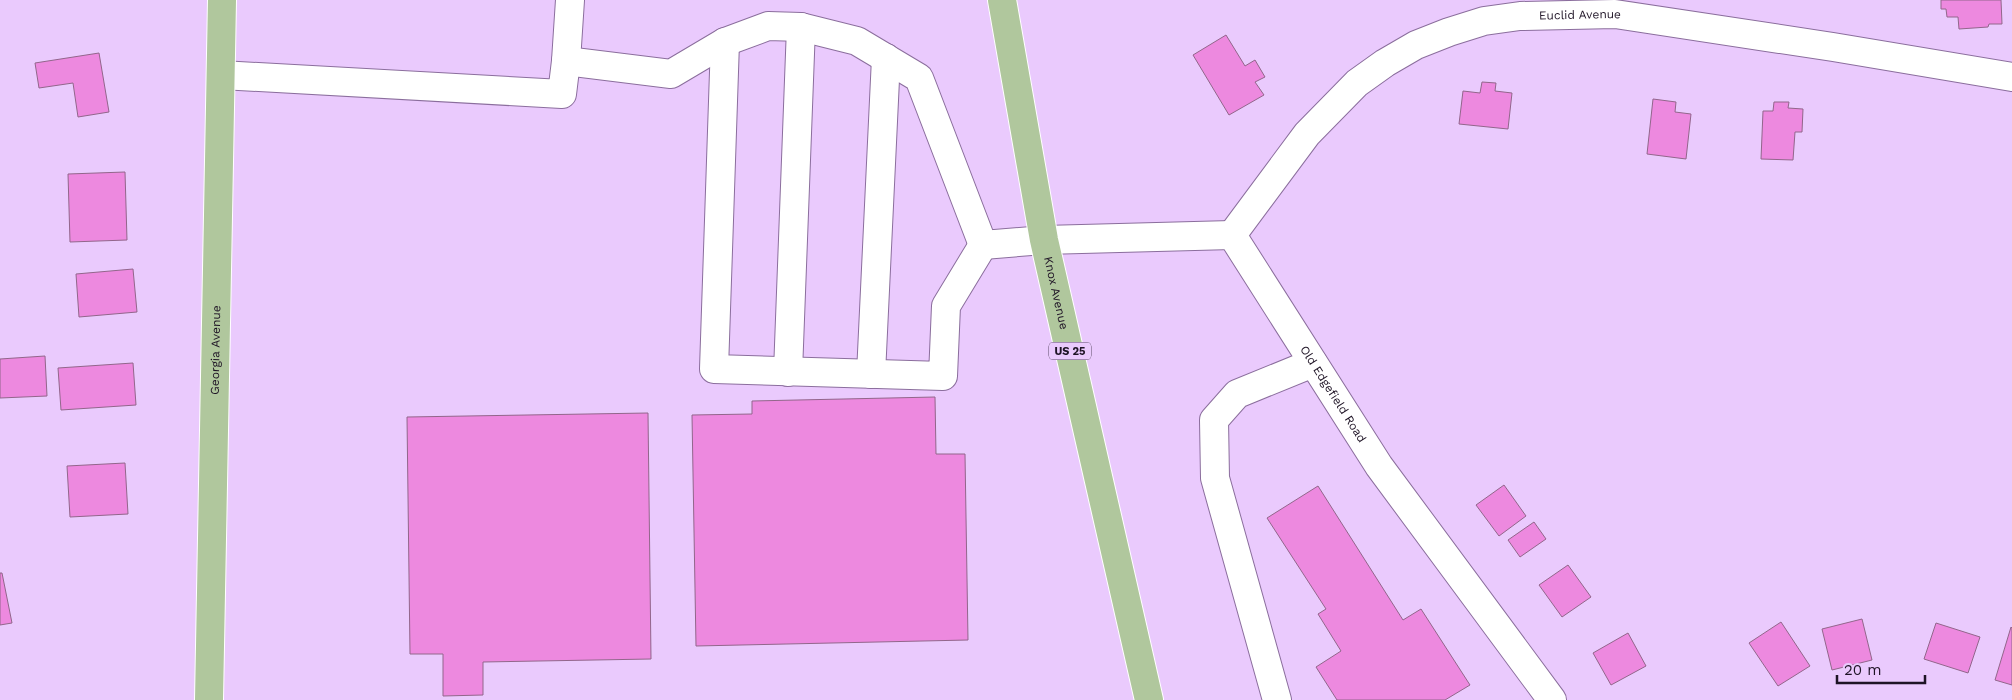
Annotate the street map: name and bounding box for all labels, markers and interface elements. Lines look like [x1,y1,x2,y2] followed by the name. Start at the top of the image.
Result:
[1539,7,1622,23] street label: Euclid Avenue
[1041,255,1071,331] street label: Knox Avenue
[208,305,223,395] street label: Georgia Avenue
[1049,342,1091,360] road number: US 25
[1297,343,1369,445] street label: Old Edgefield Road
[1837,652,1924,684] scale bar
[1844,661,1882,679] text: 20 m

